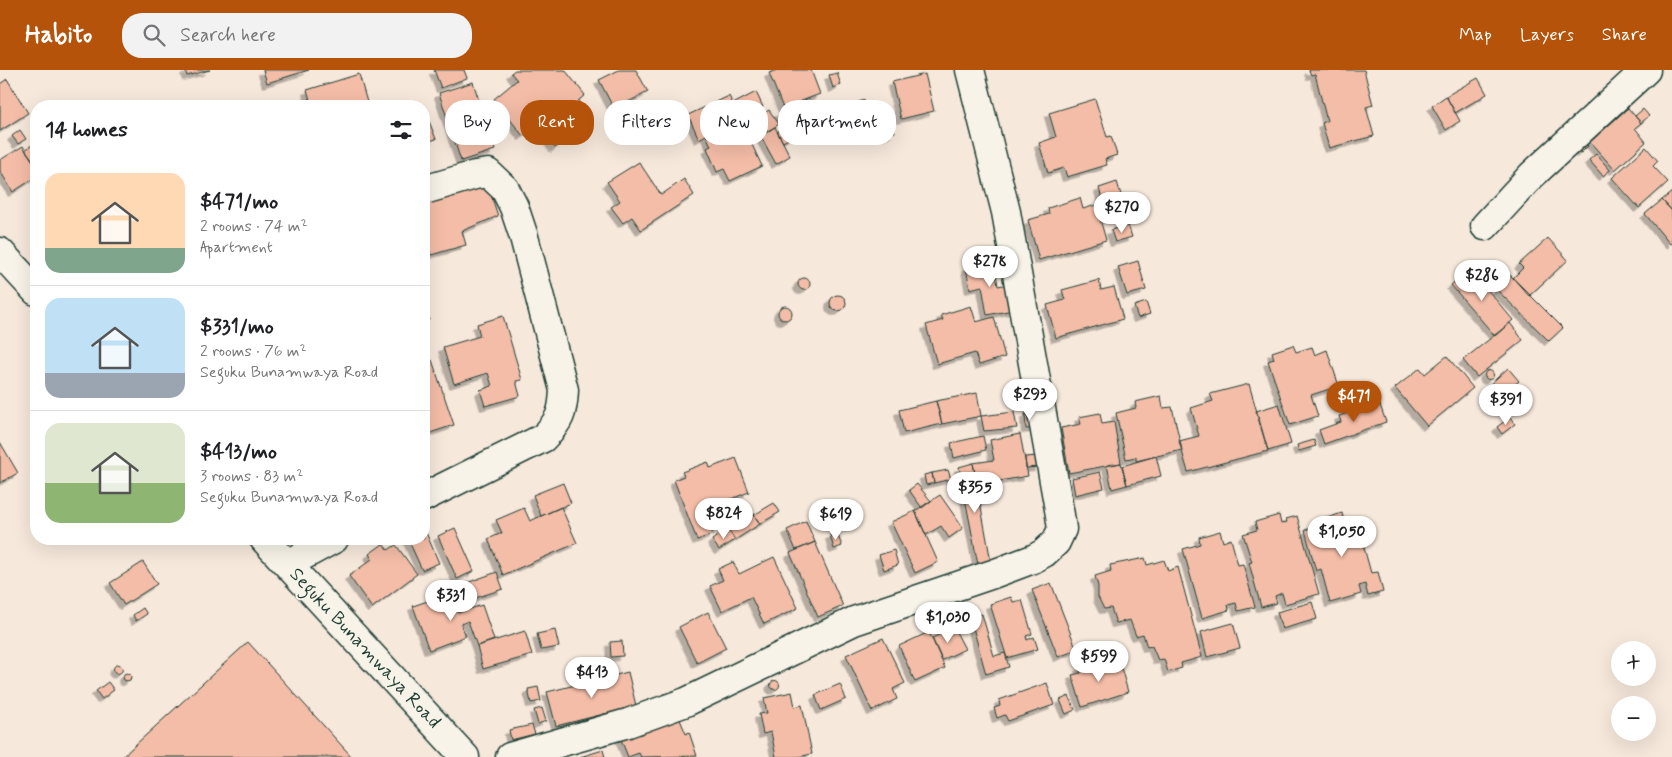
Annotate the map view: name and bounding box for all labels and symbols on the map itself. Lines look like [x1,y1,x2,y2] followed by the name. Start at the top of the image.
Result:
[1092,191,1152,234] pin: $270
[960,246,1020,288] pin: $278
[1452,260,1512,302] pin: $286
[1000,378,1060,421] pin: $293
[1324,380,1384,423] pin: $471
[1476,384,1536,426] pin: $391
[945,472,1005,514] pin: $355
[694,498,754,540] pin: $824
[806,498,866,541] pin: $619
[1301,516,1383,558] pin: $1,050
[282,562,446,736] street label: Seguku Bunamwaya Road
[421,580,481,622] pin: $331
[907,602,989,644] pin: $1,030
[1069,640,1129,683] pin: $599
[562,656,622,699] pin: $413

